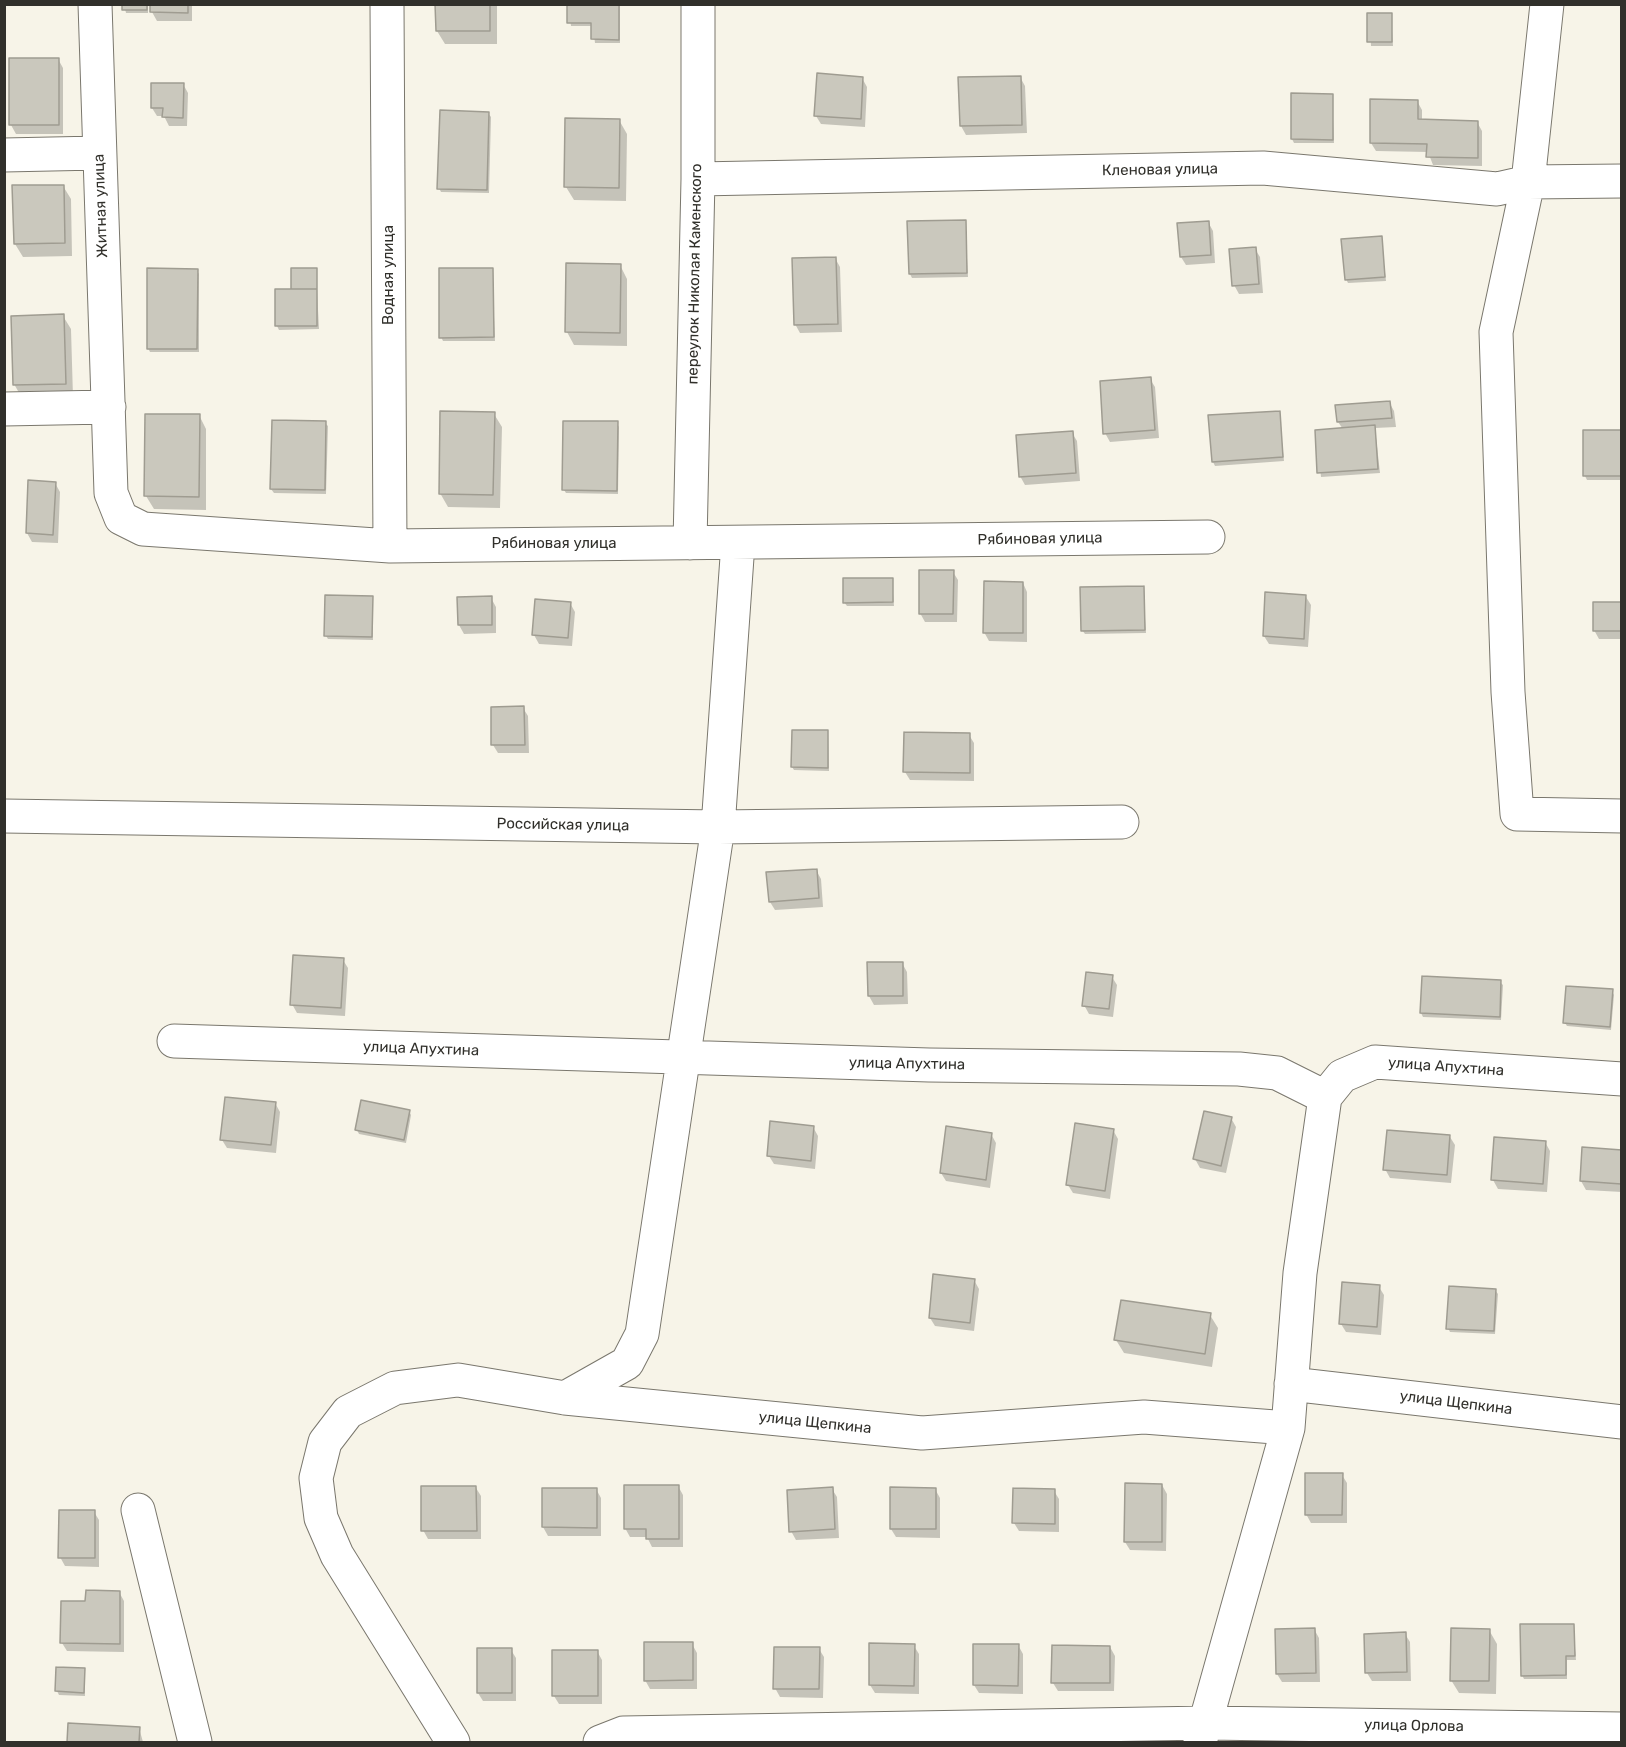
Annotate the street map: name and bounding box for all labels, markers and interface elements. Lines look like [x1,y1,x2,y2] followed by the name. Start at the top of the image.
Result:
[90,154,112,258] street label: Житная улица
[1102,160,1218,180] street label: Кленовая улица
[684,163,706,385] street label: переулок Николая Каменского
[380,225,398,325] street label: Водная улица
[977,529,1103,549] street label: Рябиновая улица
[491,535,617,553] street label: Рябиновая улица
[497,815,629,835] street label: Российская улица
[363,1038,479,1060] street label: улица Апухтина
[849,1054,965,1074] street label: улица Апухтина
[1387,1054,1505,1080] street label: улица Апухтина
[1399,1387,1513,1419] street label: улица Щепкина
[758,1408,872,1438] street label: улица Щепкина
[1364,1716,1464,1736] street label: улица Орлова

